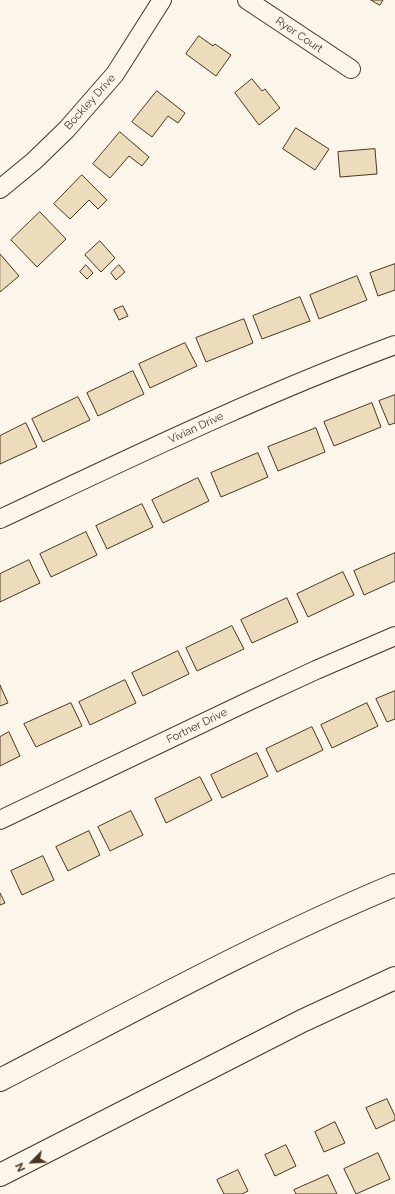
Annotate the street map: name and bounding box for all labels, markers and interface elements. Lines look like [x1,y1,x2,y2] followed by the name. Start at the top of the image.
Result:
[273,14,325,56] street label: Ryer Court
[62,72,118,132] street label: Bockley Drive
[166,409,226,447] street label: Vivian Drive
[164,706,230,746] street label: Fortner Drive
[12,1142,52,1182] north arrow
[13,1161,28,1174] text: N

